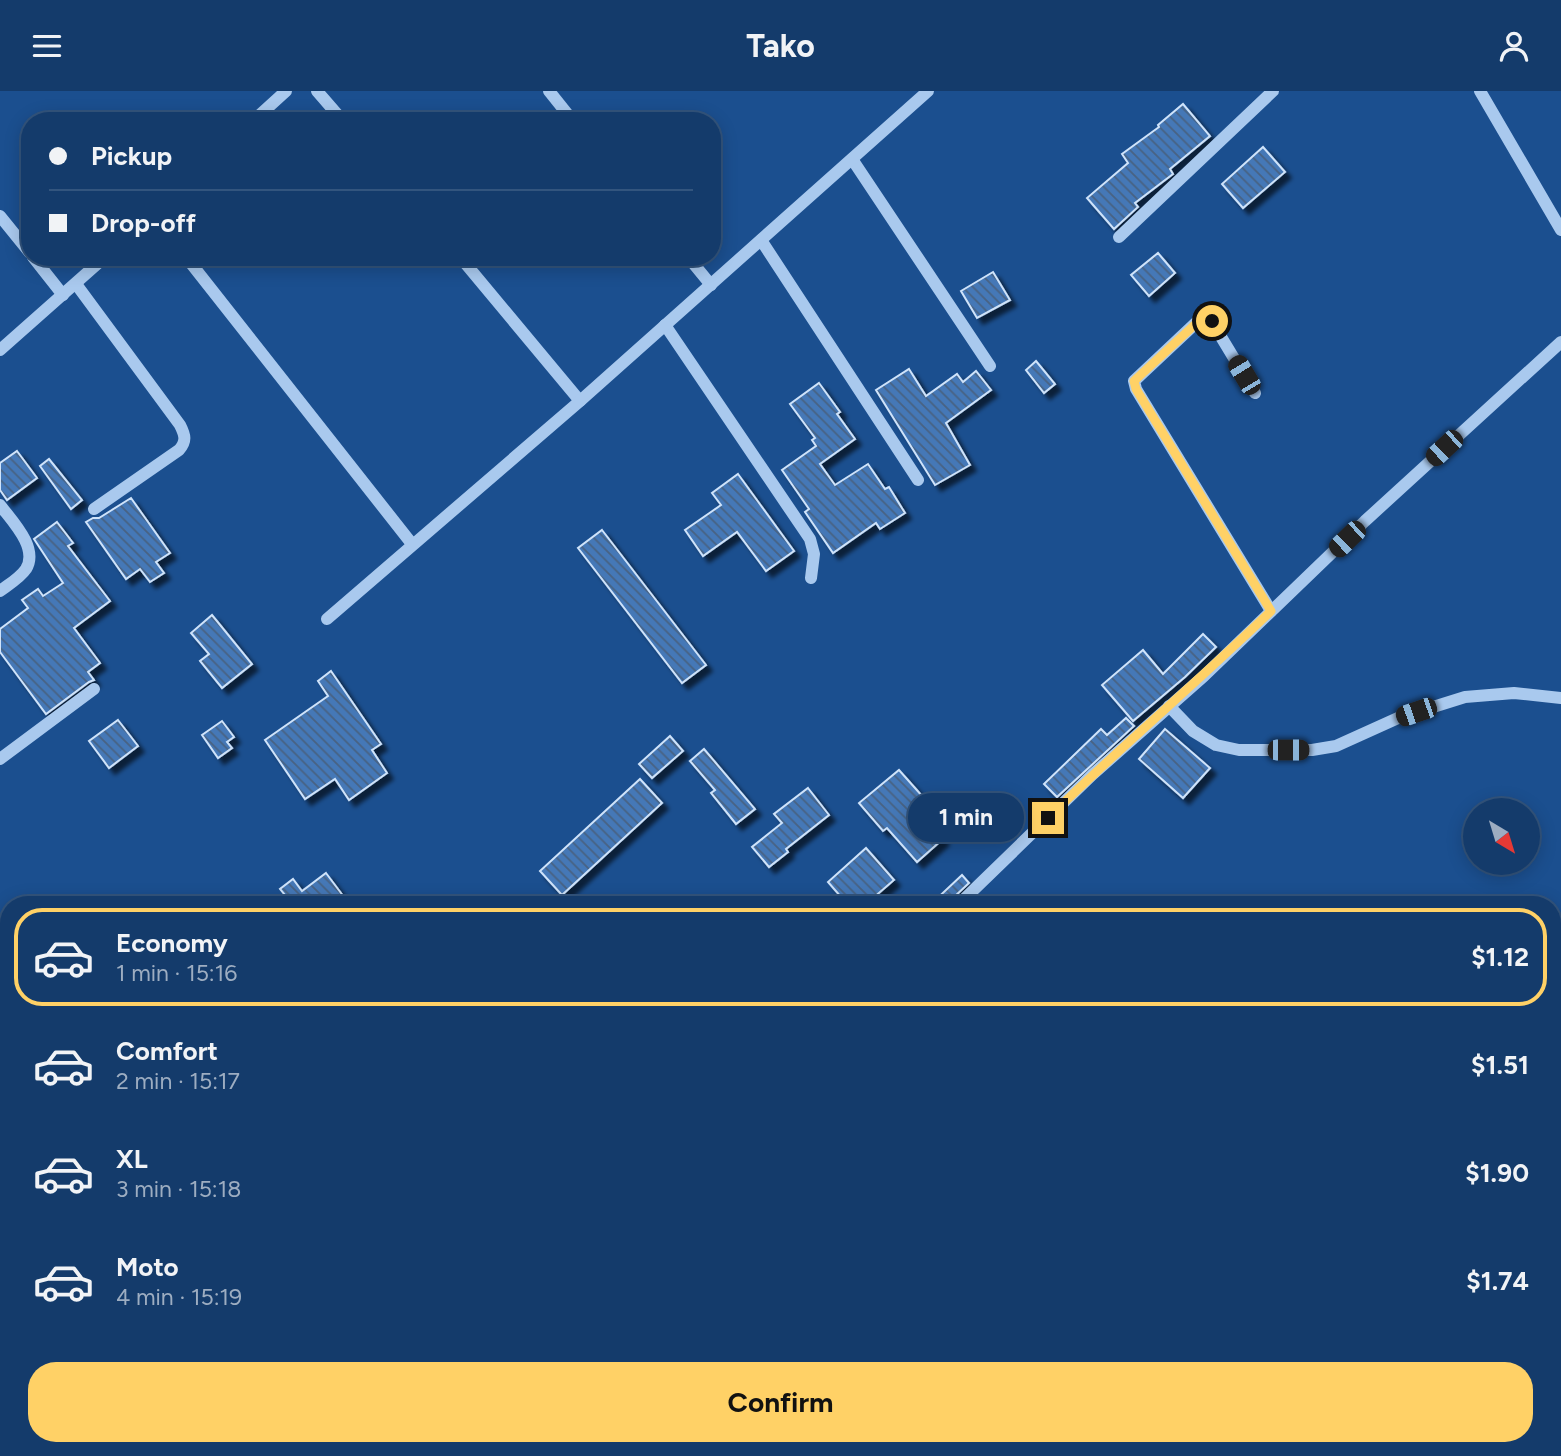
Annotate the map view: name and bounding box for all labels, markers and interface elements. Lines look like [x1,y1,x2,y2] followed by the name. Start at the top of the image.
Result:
[28,27,66,65] icon: menu
[746,27,815,65] text: Tako
[1495,27,1533,65] icon: person
[91,140,172,172] text: Pickup
[91,207,196,239] text: Drop-off
[1196,305,1228,337] route start
[1225,352,1264,398] car
[1422,426,1467,470] car
[1325,517,1370,561] car
[1393,695,1440,729] car
[1268,740,1310,761] car
[908,793,1024,843] callout: 1 min
[1463,798,1540,875] north arrow
[1463,798,1540,875] map controls
[1032,802,1064,834] route end
[939,803,993,831] text: 1 min
[32,926,95,989] icon: car
[116,927,228,959] text: Economy
[1471,941,1529,973] text: $1.12
[116,959,237,987] text: 1 min · 15:16
[32,1034,95,1097] icon: car
[116,1035,218,1067] text: Comfort
[1471,1049,1529,1081] text: $1.51
[116,1067,240,1095] text: 2 min · 15:17
[32,1142,95,1205] icon: car
[116,1143,148,1175] text: XL
[1465,1157,1529,1189] text: $1.90
[116,1175,241,1203] text: 3 min · 15:18
[32,1250,95,1313] icon: car
[116,1251,179,1283] text: Moto
[1466,1265,1529,1297] text: $1.74
[116,1283,242,1311] text: 4 min · 15:19
[28,1362,1533,1442] button: Confirm

